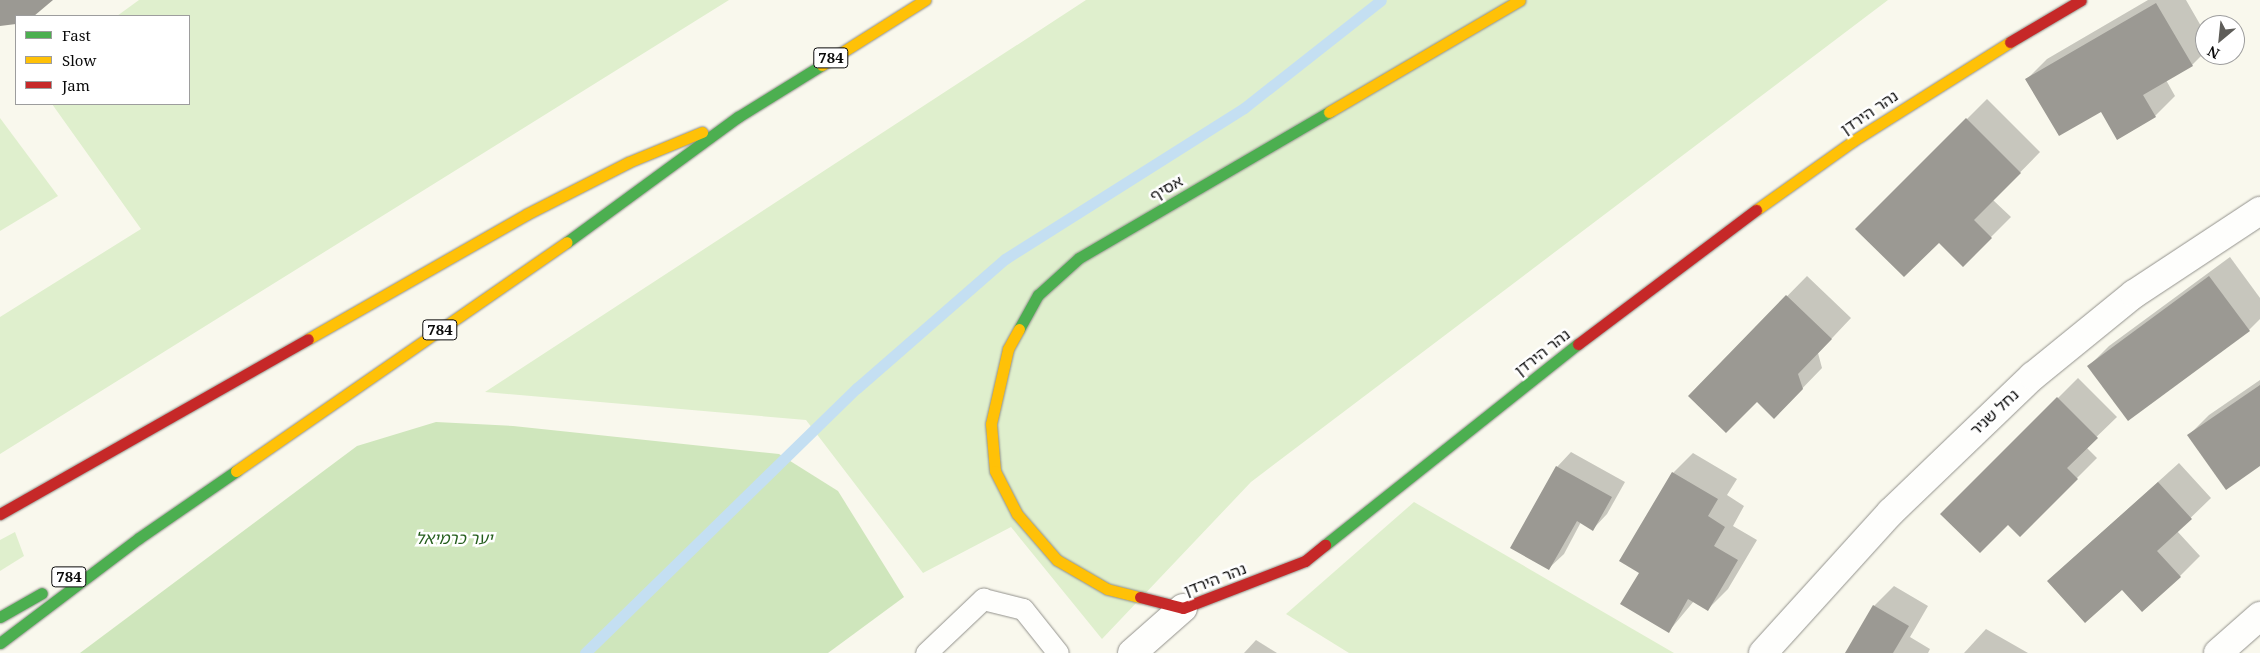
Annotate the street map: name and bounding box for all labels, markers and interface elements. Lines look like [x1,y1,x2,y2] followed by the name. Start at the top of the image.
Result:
[15,15,190,105] legend
[2195,15,2245,65] north arrow
[62,25,91,45] text: Fast
[2204,42,2223,64] text: N
[812,46,850,70] road number: 784
[62,50,96,70] text: Slow
[62,75,90,95] text: Jam
[1837,86,1901,138] street label: נהר הירדן
[1146,171,1186,205] street label: אסיף
[421,318,459,342] road number: 784
[1510,324,1574,380] street label: נהר הירדן
[1966,385,2022,439] street label: נחל שניר
[416,528,492,548] park label: יער כרמיאל
[1181,558,1249,600] street label: נהר הירדן
[50,564,88,590] road number: 784

